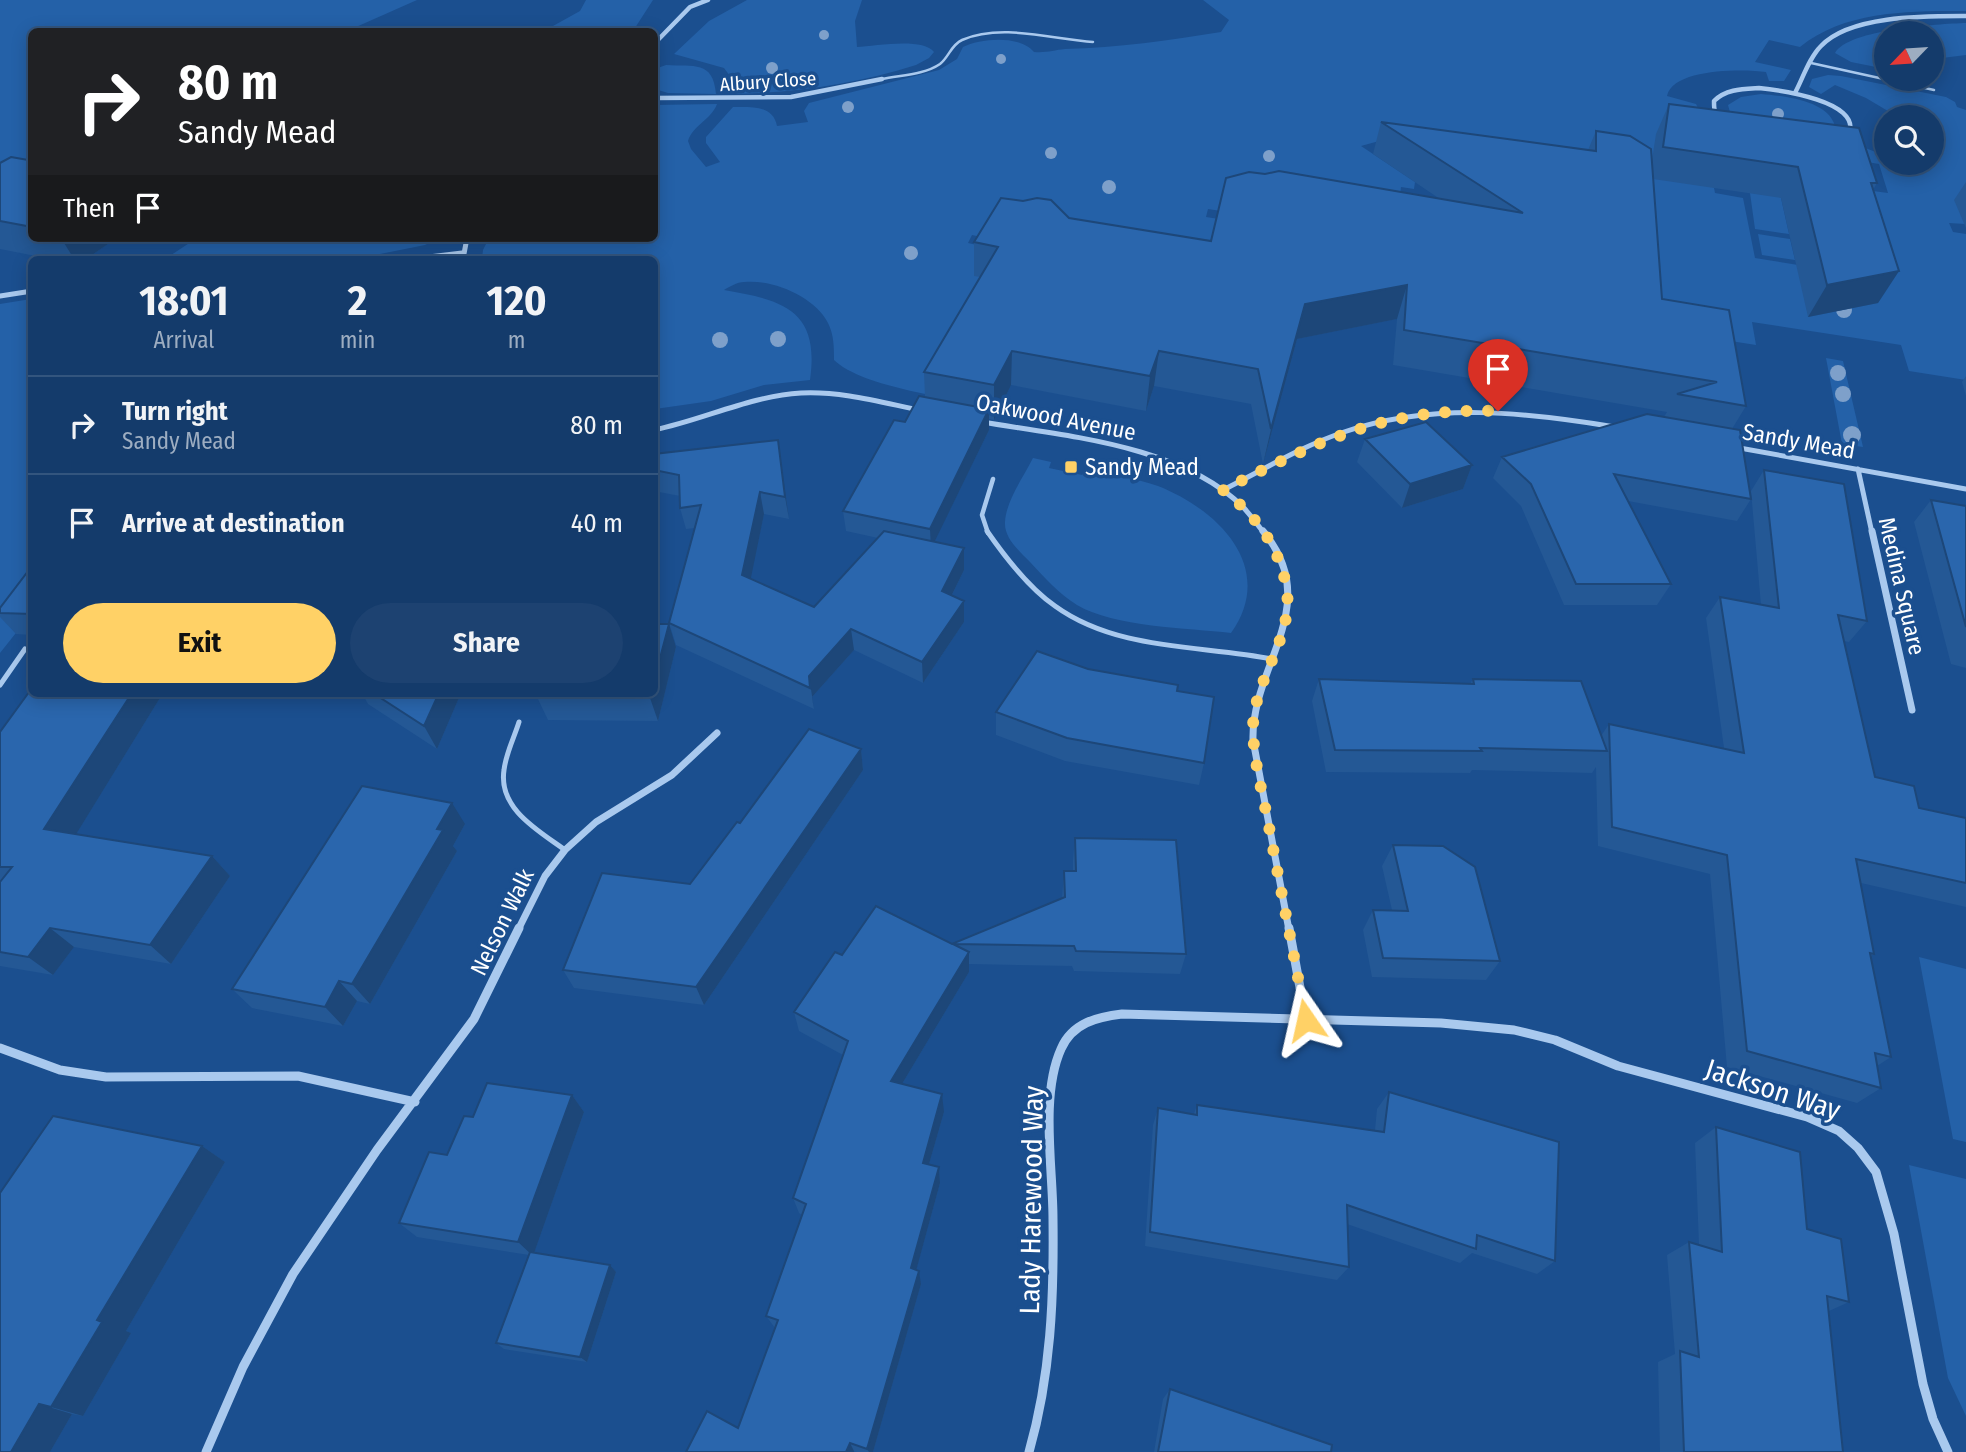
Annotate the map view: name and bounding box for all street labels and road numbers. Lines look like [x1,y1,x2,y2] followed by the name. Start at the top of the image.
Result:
[719,67,817,96] street label: Albury Close
[974,388,1138,446] street label: Oakwood Avenue
[1740,417,1858,465] street label: Sandy Mead
[1873,514,1931,658] street label: Medina Square
[464,864,540,980] street label: Nelson Walk
[1701,1052,1845,1127] street label: Jackson Way
[1013,1085,1050,1315] street label: Lady Harewood Way

